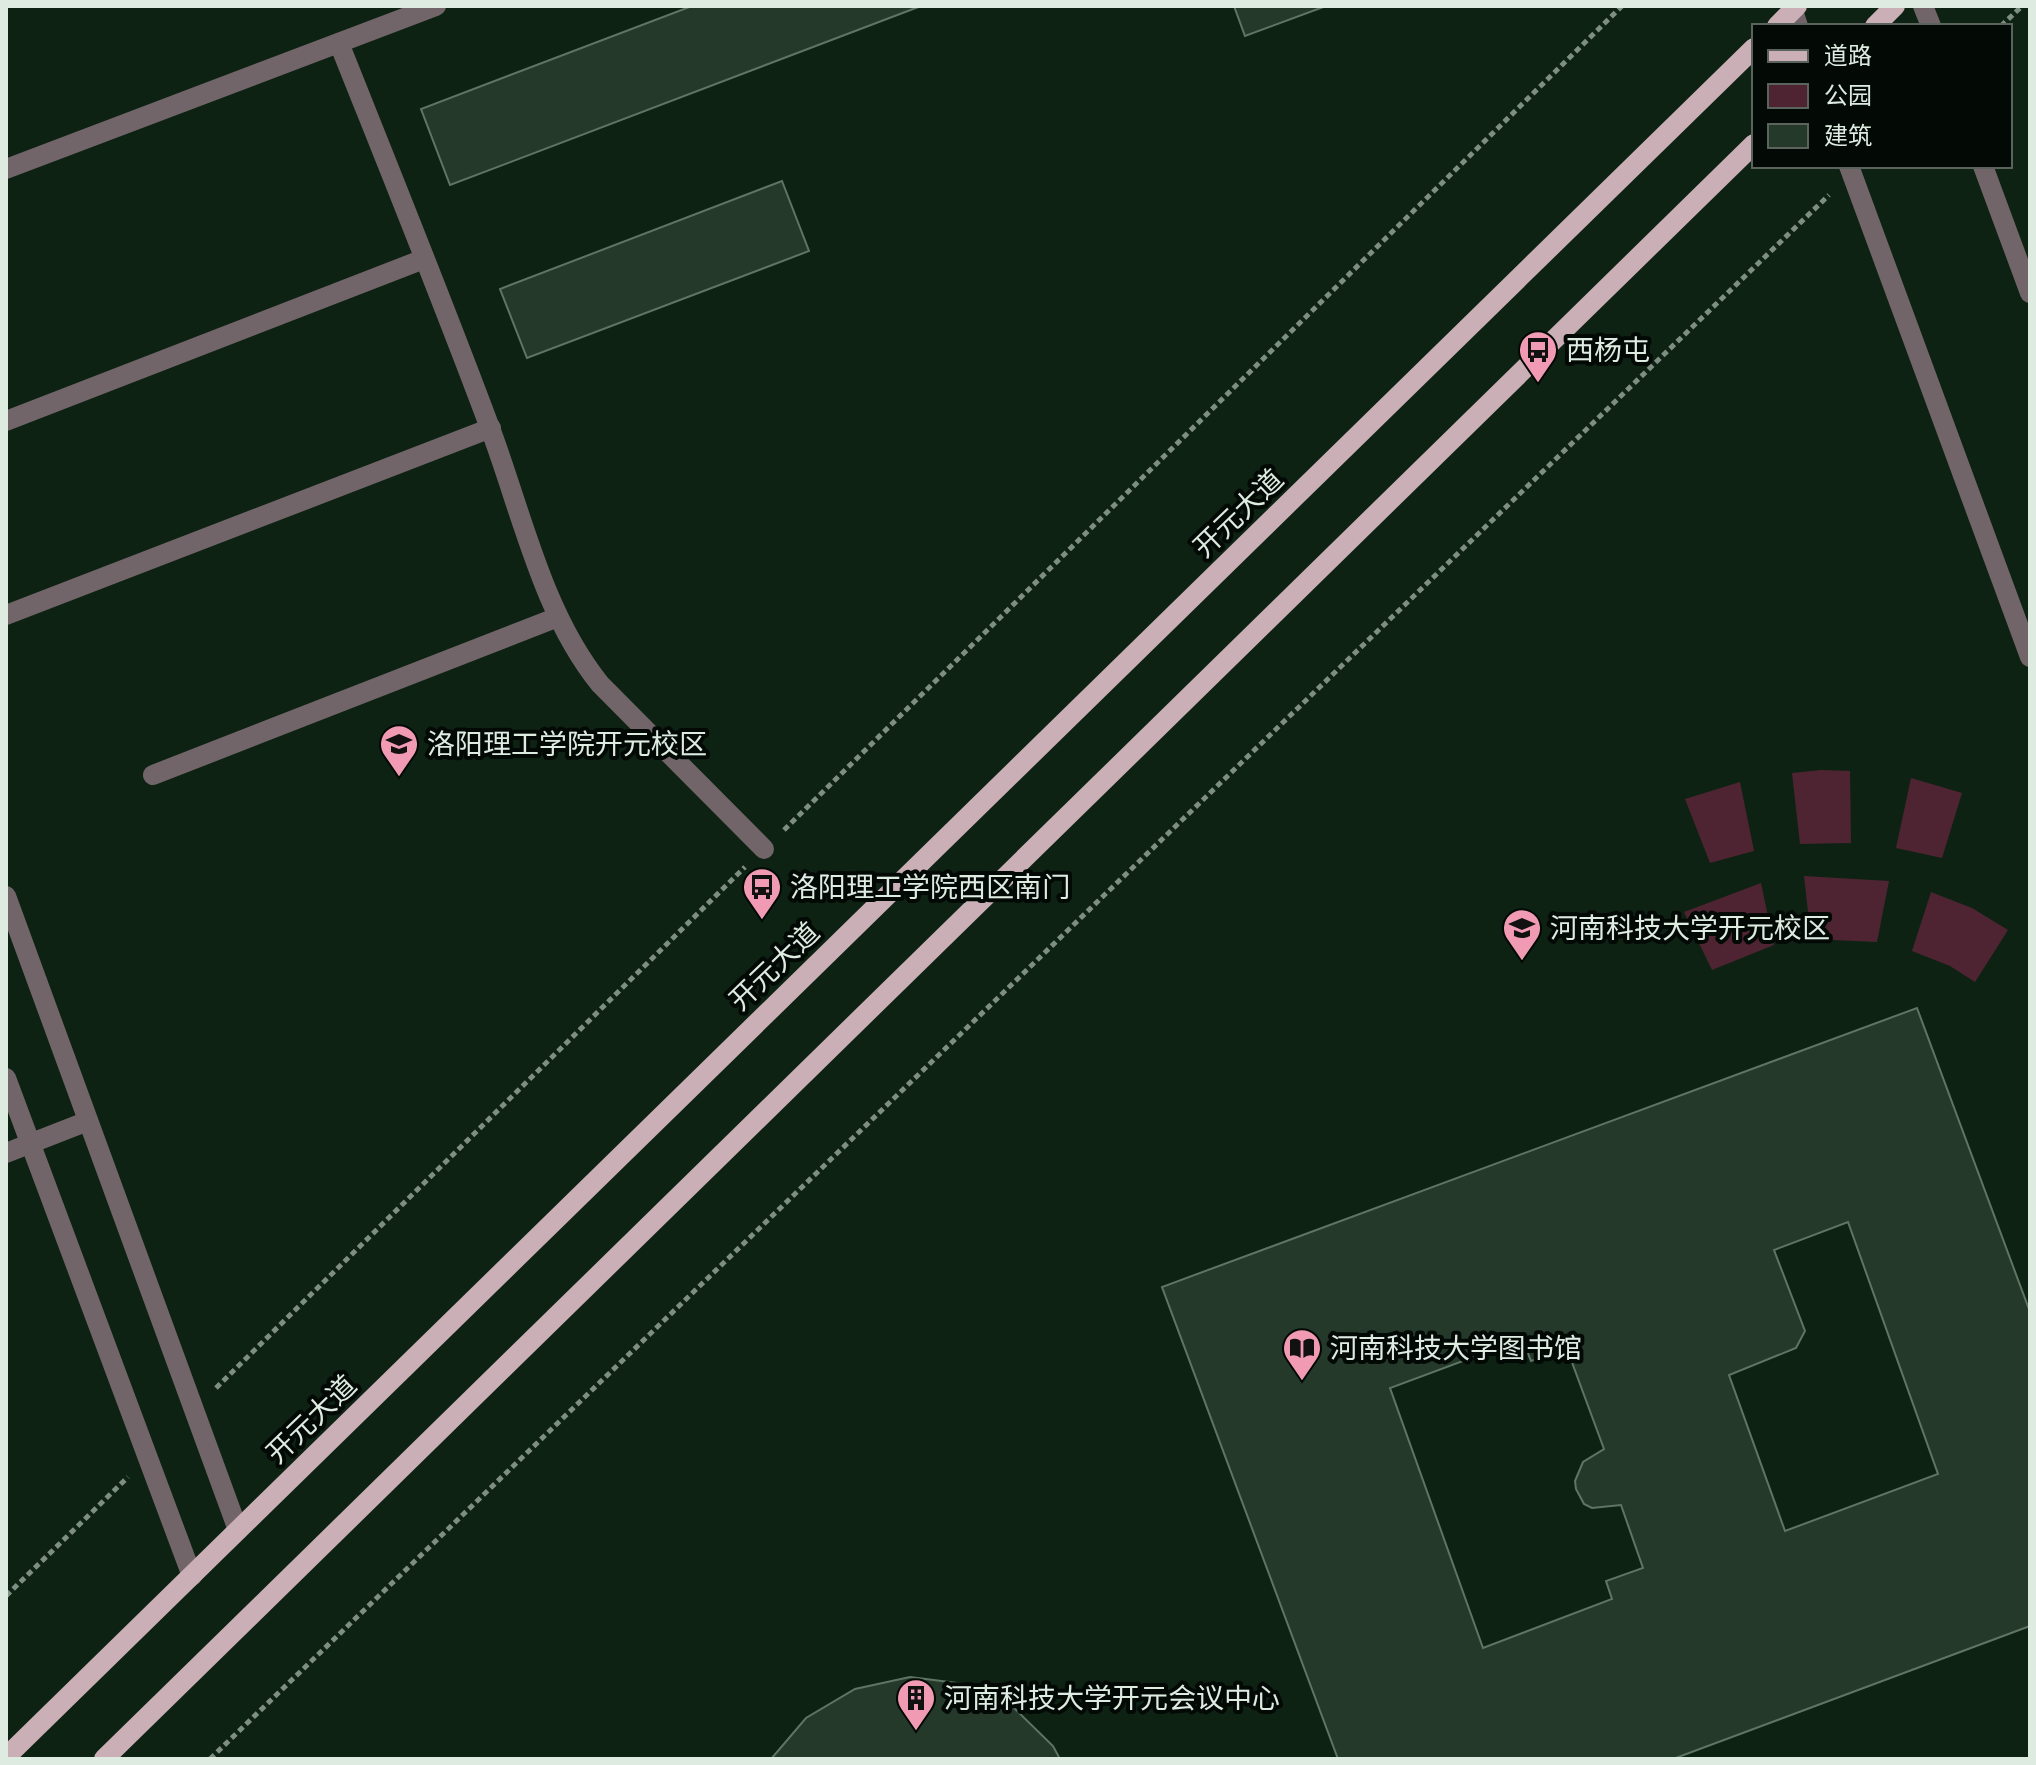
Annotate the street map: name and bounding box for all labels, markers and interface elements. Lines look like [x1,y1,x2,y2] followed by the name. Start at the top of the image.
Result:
[1752,24,2012,168] legend
[1824,40,1872,69] text: 道路
[1824,80,1872,109] text: 公园
[1824,120,1872,149] text: 建筑
[1517,329,1559,384] bus stop icon: 西杨屯
[1566,332,1650,366] place label: 西杨屯
[1185,461,1289,563] street label: 开元大道
[378,723,420,778] school or university icon: 洛阳理工学院开元校区
[427,726,707,760] place label: 洛阳理工学院开元校区
[741,866,783,921] bus stop icon: 洛阳理工学院西区南门
[790,869,1070,903] place label: 洛阳理工学院西区南门
[1501,907,1543,962] school or university icon: 河南科技大学开元校区
[1550,910,1830,944] place label: 河南科技大学开元校区
[721,914,825,1016] street label: 开元大道
[1281,1327,1323,1382] library icon: 河南科技大学图书馆
[1330,1330,1582,1364] place label: 河南科技大学图书馆
[258,1367,362,1469] street label: 开元大道
[895,1677,937,1732] building icon: 河南科技大学开元会议中心
[944,1680,1280,1714] place label: 河南科技大学开元会议中心

